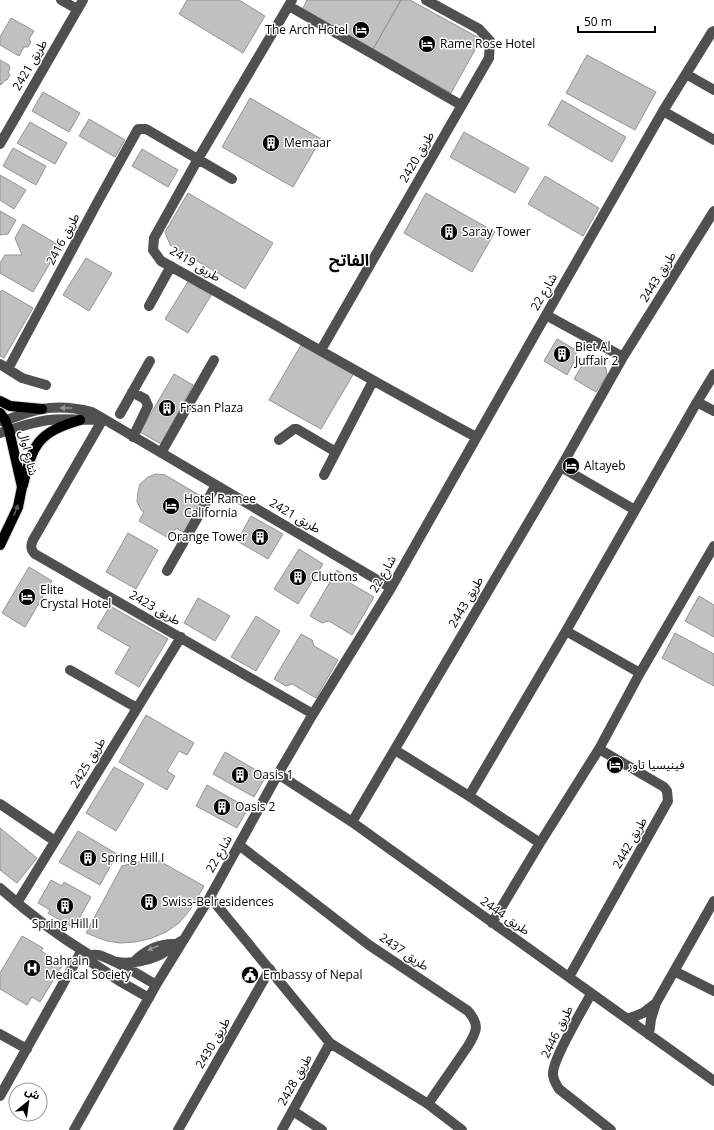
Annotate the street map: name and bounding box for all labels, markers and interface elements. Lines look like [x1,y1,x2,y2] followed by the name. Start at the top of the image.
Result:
[578,8,655,34] scale bar
[584,13,612,30] text: 50 m
[351,20,371,40] hotel icon: The Arch Hotel
[265,21,348,38] place label: The Arch Hotel
[417,34,437,54] hotel icon: Rame Rose Hotel
[440,35,535,52] place label: Rame Rose Hotel
[8,36,51,93] street label: طريق 2421
[395,128,438,185] street label: طريق 2420
[261,133,281,153] building icon: Memaar
[284,134,331,151] place label: Memaar
[42,210,83,268] street label: طريق 2416
[439,222,459,242] building icon: Saray Tower
[462,223,531,240] place label: Saray Tower
[167,242,224,285] street label: طريق 2419
[635,248,680,305] street label: طريق 2443
[329,249,369,273] district label: الفاتح
[526,270,562,314] street label: شارع 22
[574,338,618,369] place label: Biet Al Juffair 2
[552,344,572,364] building icon: Biet Al Juffair 2
[157,398,177,418] building icon: Frsan Plaza
[180,399,243,416] place label: Frsan Plaza
[59,405,72,411] one-way arrow
[14,429,42,477] street label: شارع اوال
[561,456,581,476] hotel icon: Altayeb
[584,457,626,474] place label: Altayeb
[184,490,256,521] place label: Hotel Ramee California
[267,494,324,537] street label: طريق 2421
[161,496,181,516] hotel icon: Hotel Ramee California
[14,503,20,515] one-way arrow
[250,527,270,547] building icon: Orange Tower
[168,528,247,545] place label: Orange Tower
[365,552,401,596] street label: شارع 22
[288,567,308,587] building icon: Cluttons
[311,568,358,585] place label: Cluttons
[444,573,487,630] street label: طريق 2443
[40,581,111,612] place label: Elite Crystal Hotel
[127,586,184,629] street label: طريق 2423
[17,587,37,607] hotel icon: Elite Crystal Hotel
[66,734,109,791] street label: طريق 2425
[605,755,625,775] hotel icon: فينيسيا تاور
[627,756,685,773] place label: فينيسيا تاور
[230,765,250,785] building icon: Oasis 1
[253,766,293,783] place label: Oasis 1
[212,797,232,817] building icon: Oasis 2
[235,798,276,815] place label: Oasis 2
[608,814,651,872] street label: طريق 2442
[201,832,237,876] street label: شارع 22
[78,848,98,868] building icon: Spring Hill I
[101,849,164,866] place label: Spring Hill I
[139,892,159,912] building icon: Swiss-Belresidences
[477,892,533,939] street label: طريق 2444
[162,893,274,910] place label: Swiss-Belresidences
[55,896,75,916] building icon: Spring Hill II
[32,915,98,932] place label: Spring Hill II
[376,929,432,974] street label: طريق 2437
[147,946,159,952] one-way arrow
[45,952,132,983] place label: Bahrain Medical Society
[22,958,42,978] hospital icon: Bahrain Medical Society
[240,965,260,985] public building icon: Embassy of Nepal
[263,966,363,983] place label: Embassy of Nepal
[537,1003,577,1061] street label: طريق 2446
[191,1014,234,1071] street label: طريق 2430
[273,1051,316,1109] street label: طريق 2428
[8,1082,48,1122] north arrow
[23,1083,43,1103] text: ش

